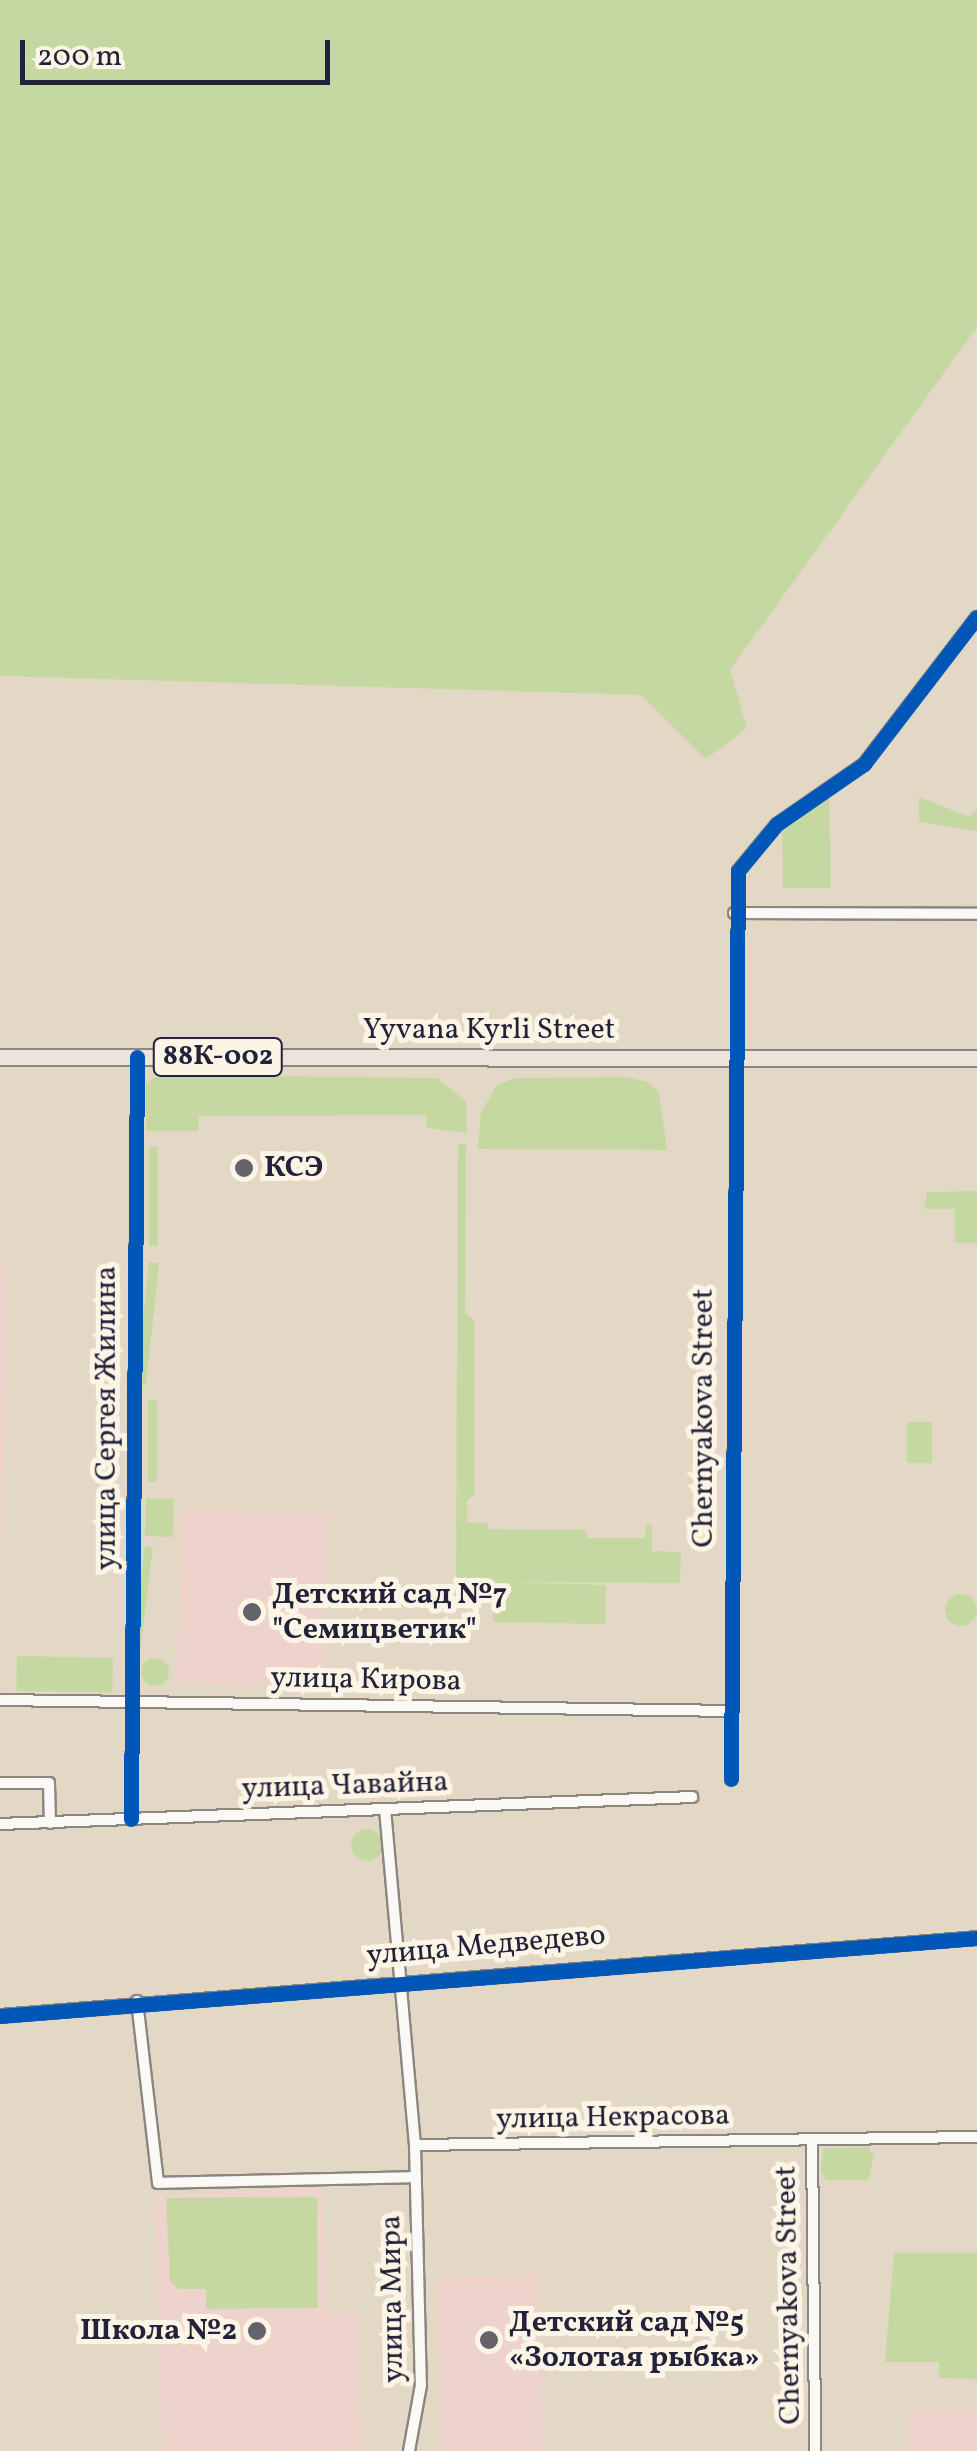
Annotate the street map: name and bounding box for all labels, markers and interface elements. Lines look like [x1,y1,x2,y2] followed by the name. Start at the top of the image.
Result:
[25,20,335,82] scale bar
[37,36,122,78] text: 200 m
[363,1012,615,1048] street label: Yyvana Kyrli Street
[150,1034,286,1080] road number: 88К-002
[264,1150,323,1186] place label: КСЭ
[233,1157,255,1179] marker: КСЭ
[89,1266,125,1570] street label: улица Сергея Жилина
[686,1288,722,1548] street label: Chernyakova Street
[272,1577,507,1648] place label: Детский сад №7 "Семицветик"
[241,1601,263,1623] marker: Детский сад №7 "Семицветик"
[270,1660,462,1700] street label: улица Кирова
[241,1764,449,1808] street label: улица Чавайна
[365,1918,607,1974] street label: улица Медведево
[496,2098,730,2138] street label: улица Некрасова
[769,2165,809,2425] street label: Chernyakova Street
[374,2215,412,2383] street label: улица Мира
[509,2305,760,2376] place label: Детский сад №5 «Золотая рыбка»
[80,2313,237,2349] place label: Школа №2
[246,2320,268,2342] marker: Школа №2
[478,2329,500,2351] marker: Детский сад №5 «Золотая рыбка»

